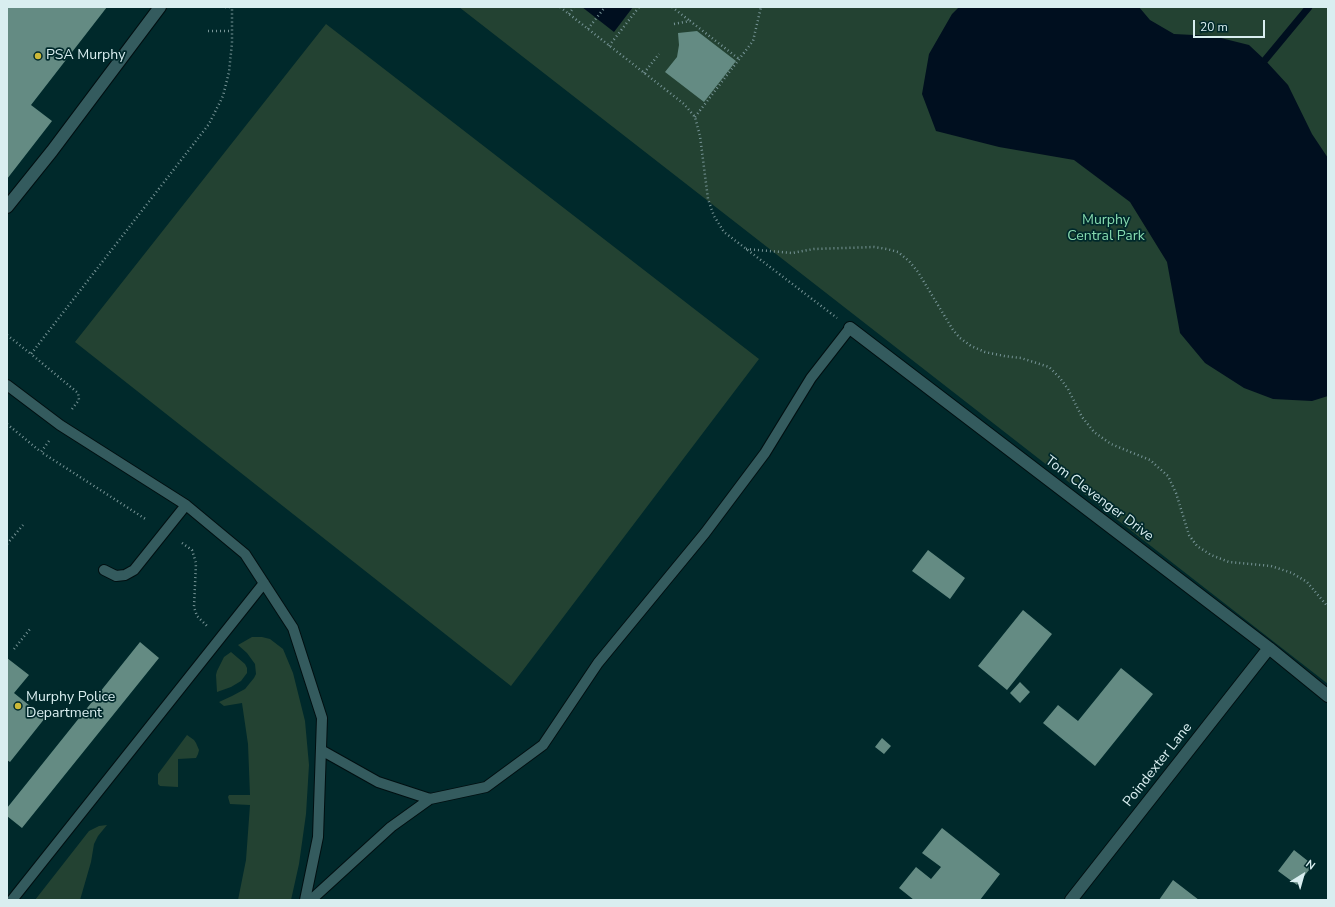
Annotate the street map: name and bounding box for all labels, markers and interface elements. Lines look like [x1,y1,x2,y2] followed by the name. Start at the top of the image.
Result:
[1195,12,1267,38] scale bar
[1200,19,1228,35] text: 20 m
[46,48,125,64] place label: PSA Murphy
[33,51,43,61] marker: PSA Murphy
[1067,213,1145,246] park label: Murphy Central Park
[1041,453,1157,545] street label: Tom Clevenger Drive
[26,690,115,722] place label: Murphy Police Department
[13,701,23,711] marker: Murphy Police Department
[1120,720,1196,810] street label: Poindexter Lane
[1283,855,1323,895] north arrow
[1303,857,1318,873] text: N

